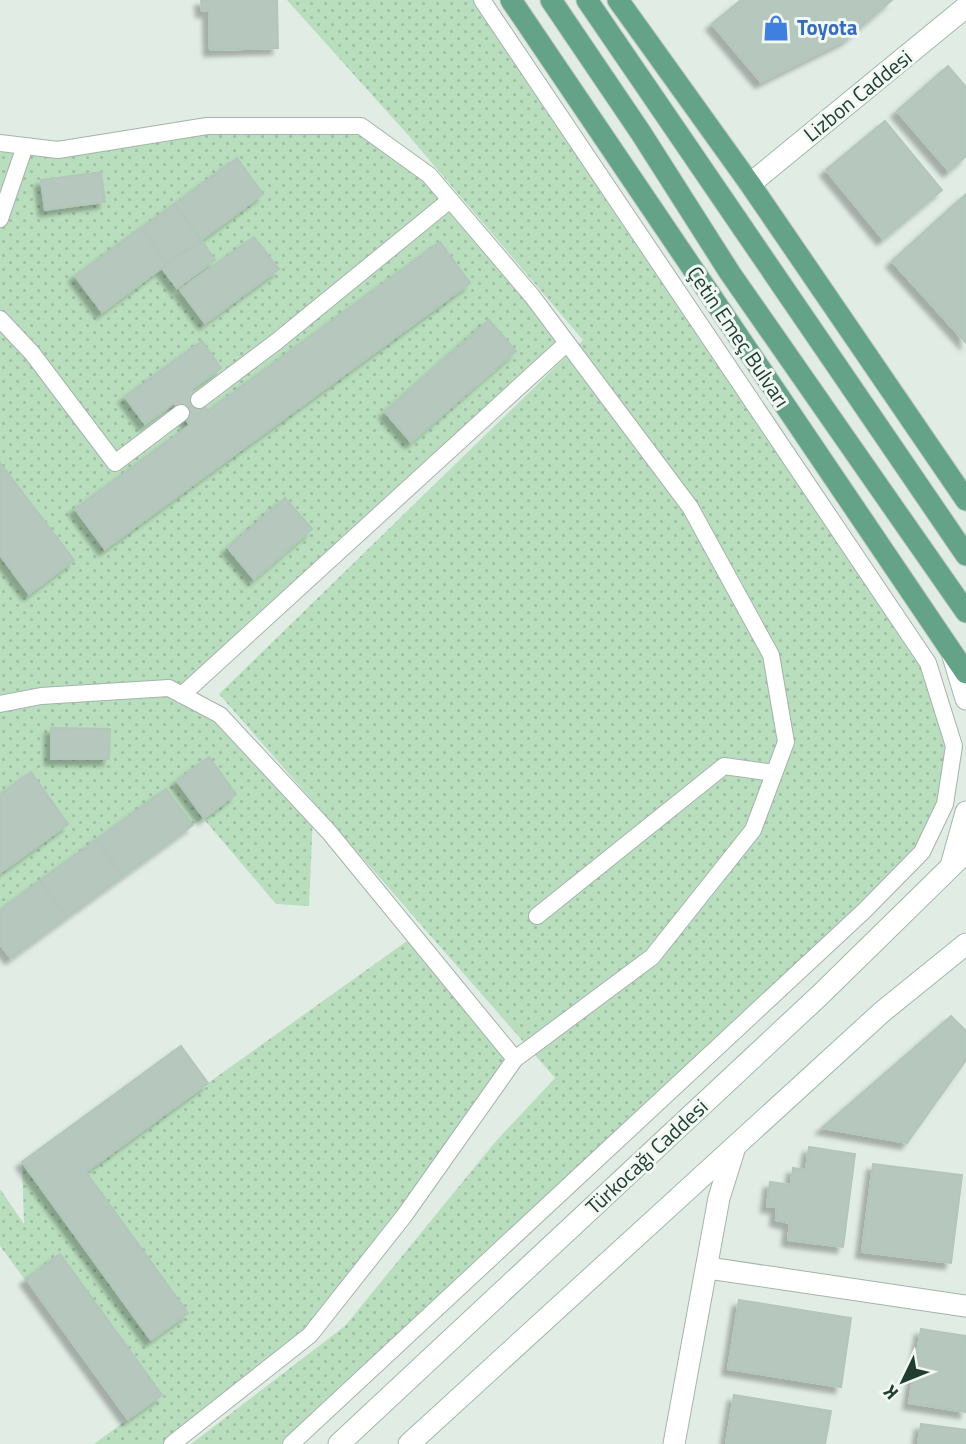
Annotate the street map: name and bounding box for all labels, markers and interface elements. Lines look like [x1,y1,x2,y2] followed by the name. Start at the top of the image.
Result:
[797,11,858,43] place label: Toyota
[761,13,791,43] shop icon: Toyota
[796,41,918,149] street label: Lizbon Caddesi
[680,259,798,414] street label: Çetin Emeç Bulvarı
[578,1091,715,1222] street label: Türkocağı Caddesi
[868,1346,938,1416] north arrow
[876,1379,905,1407] text: K

